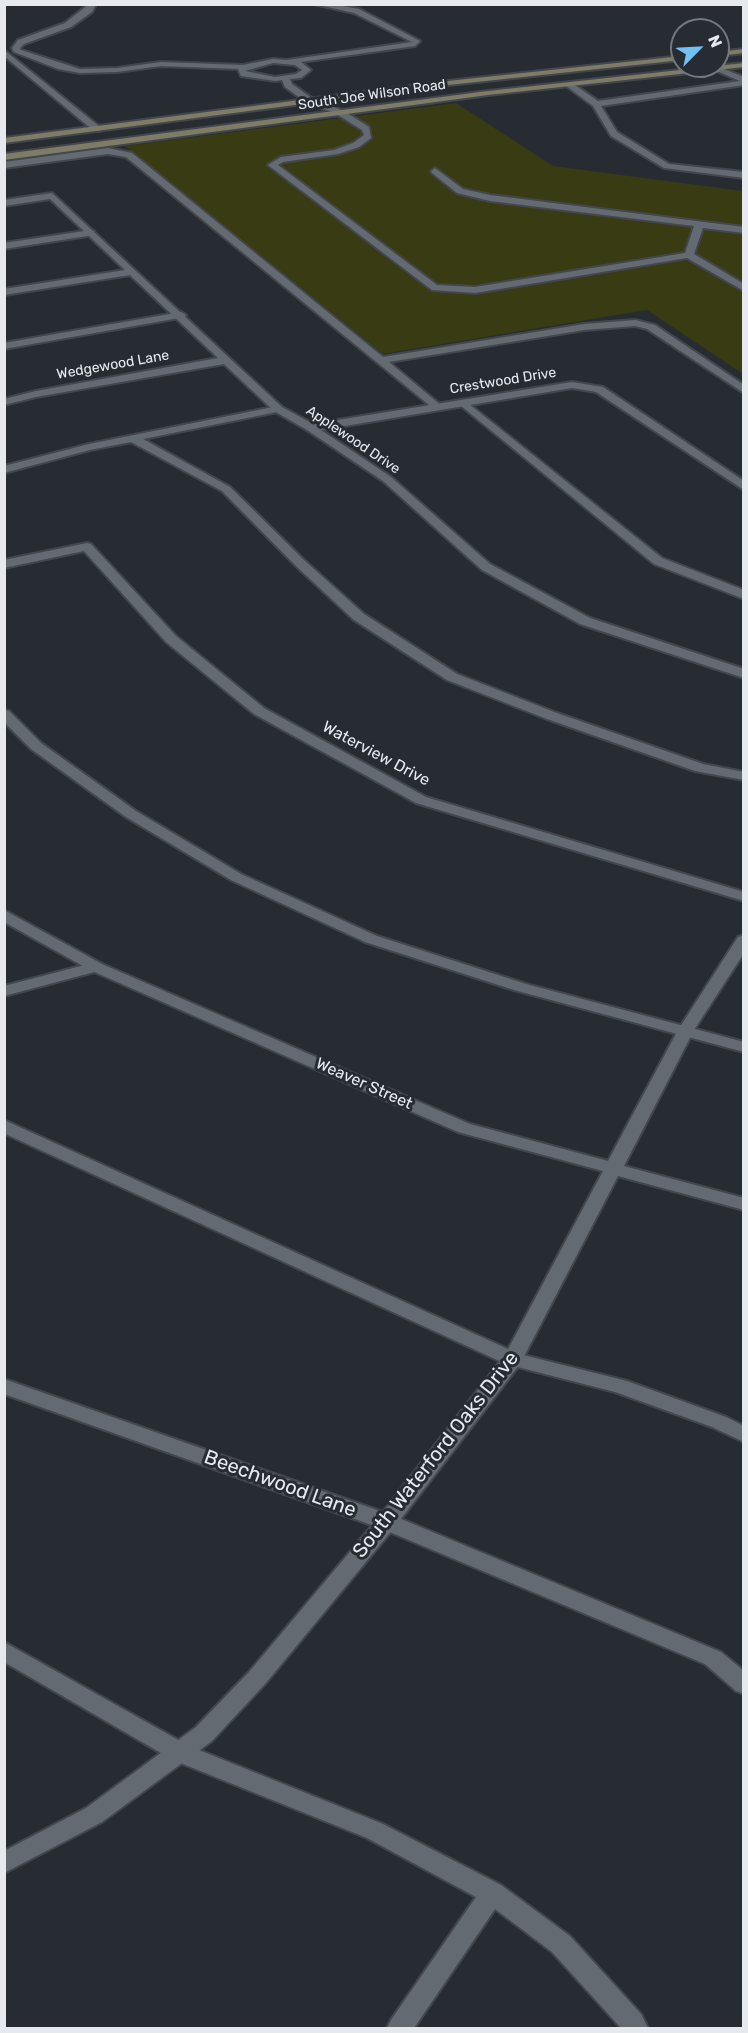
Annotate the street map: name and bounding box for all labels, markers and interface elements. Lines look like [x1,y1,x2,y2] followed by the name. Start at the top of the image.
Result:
[670,18,730,78] north arrow
[704,32,726,50] text: N
[297,76,447,114] street label: South Joe Wilson Road
[55,347,171,383] street label: Wedgewood Lane
[449,364,557,398] street label: Crestwood Drive
[303,402,403,478] street label: Applewood Drive
[319,718,433,790] street label: Waterview Drive
[313,1054,415,1114] street label: Weaver Street
[348,1347,524,1563] street label: South Waterford Oaks Drive
[201,1445,359,1523] street label: Beechwood Lane

